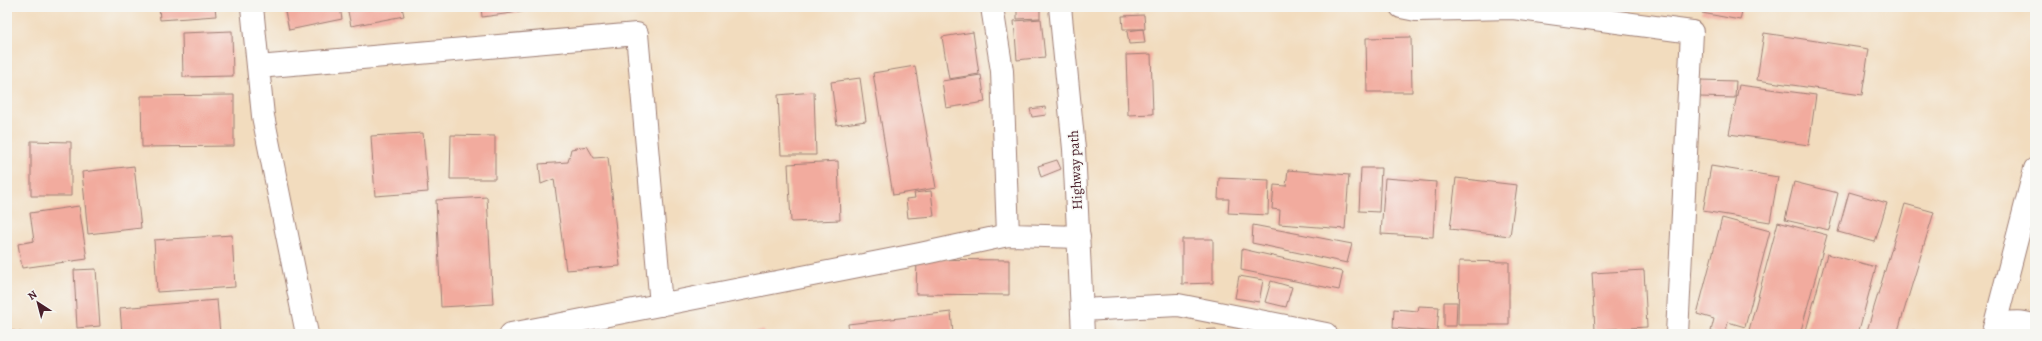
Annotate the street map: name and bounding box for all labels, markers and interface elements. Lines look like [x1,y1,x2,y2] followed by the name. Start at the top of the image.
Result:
[1064,129,1087,210] street label: Highway path
[18,283,58,323] north arrow
[25,287,40,304] text: N

